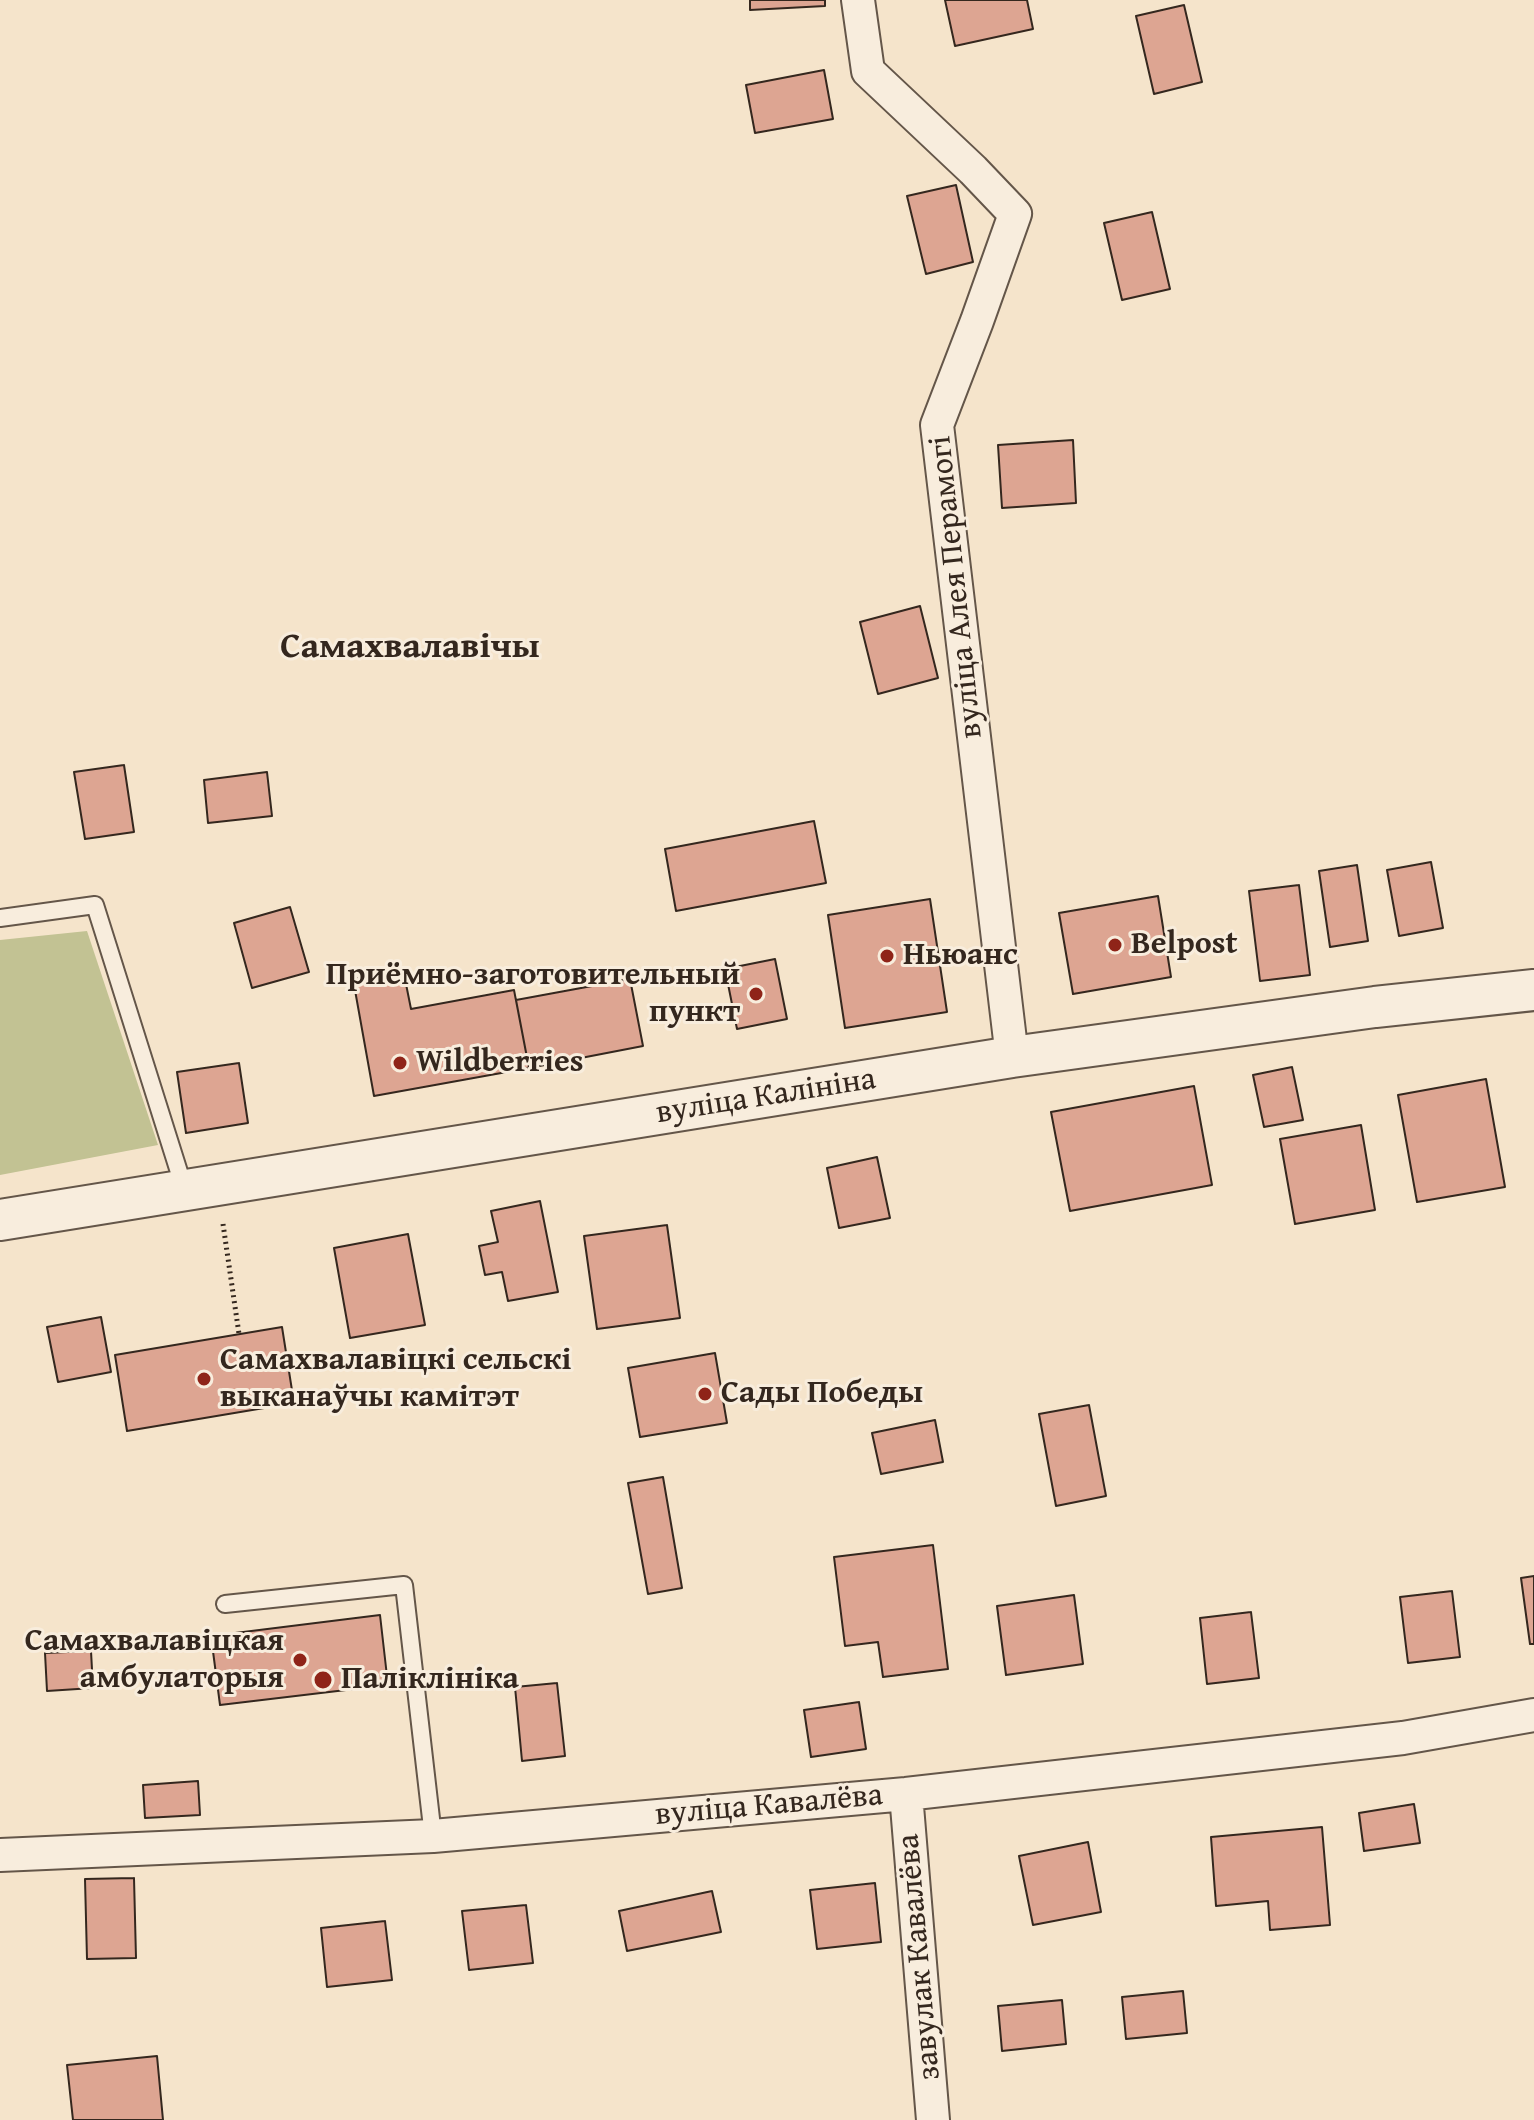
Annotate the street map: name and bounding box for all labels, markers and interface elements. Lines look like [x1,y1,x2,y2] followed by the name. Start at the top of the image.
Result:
[922,434,992,740] street label: вуліца Алея Перамогі
[280,626,540,670] district label: Самахвалавічы
[1131,926,1238,964] place label: Belpost
[1106,936,1124,954] marker: Belpost
[903,937,1018,975] place label: Ньюанс
[878,947,896,965] marker: Ньюанс
[326,957,740,1032] place label: Приёмно-заготовительный пункт
[747,985,765,1003] marker: Приёмно-заготовительный пункт
[416,1044,583,1082] place label: Wildberries
[391,1054,409,1072] marker: Wildberries
[653,1061,879,1133] street label: вуліца Калініна
[220,1342,571,1417] place label: Самахвалавіцкі сельскі выканаўчы камітэт
[195,1370,213,1388] marker: Самахвалавіцкі сельскі выканаўчы камітэт
[721,1375,923,1413] place label: Сады Победы
[696,1385,714,1403] marker: Сады Победы
[25,1623,284,1698] place label: Самахвалавіцкая амбулаторыя
[291,1651,309,1669] marker: Самахвалавіцкая амбулаторыя
[341,1661,519,1699] place label: Паліклініка
[312,1669,334,1691] marker: Паліклініка
[654,1777,884,1835] street label: вуліца Кавалёва
[890,1832,950,2082] street label: завулак Кавалёва

